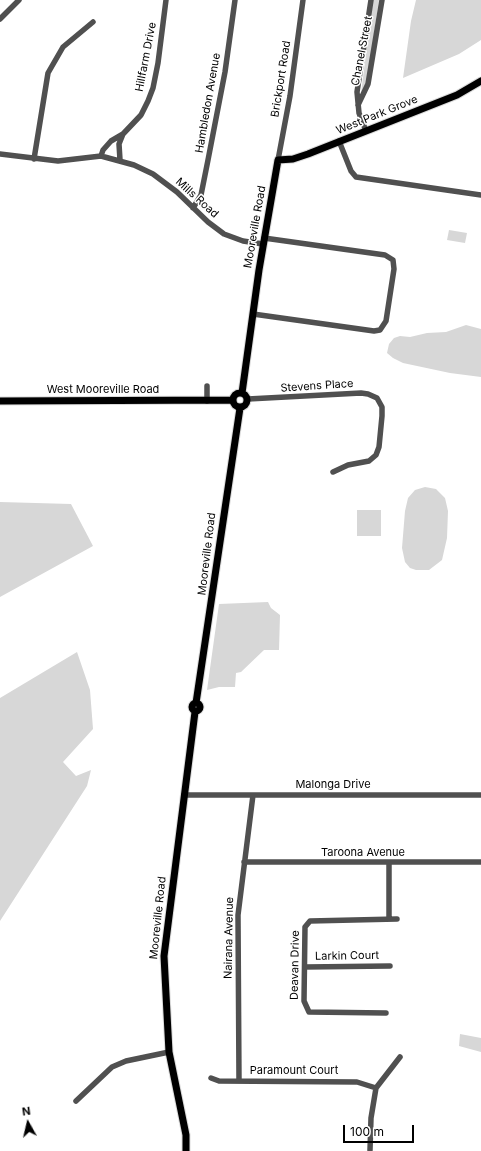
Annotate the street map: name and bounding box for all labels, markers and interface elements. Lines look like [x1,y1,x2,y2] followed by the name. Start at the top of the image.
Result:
[349,15,375,87] street label: Chanel Street
[133,21,159,93] street label: Hillfarm Drive
[268,40,294,118] street label: Brickport Road
[193,52,223,154] street label: Hambledon Avenue
[334,93,420,137] street label: West Park Grove
[173,175,221,221] street label: Mills Road
[241,185,269,269] street label: Mooreville Road
[280,377,354,395] street label: Stevens Place
[47,383,159,397] street label: West Mooreville Road
[195,512,219,596] street label: Mooreville Road
[295,778,371,792] street label: Malonga Drive
[321,846,405,860] street label: Taroona Avenue
[147,876,169,960] street label: Mooreville Road
[222,897,236,979] street label: Nairana Avenue
[288,930,302,1000] street label: Deavan Drive
[315,949,379,963] street label: Larkin Court
[250,1064,338,1078] street label: Paramount Court
[8,1103,48,1143] north arrow
[21,1104,31,1119] text: N
[345,1117,416,1143] scale bar
[350,1124,384,1139] text: 100 m

